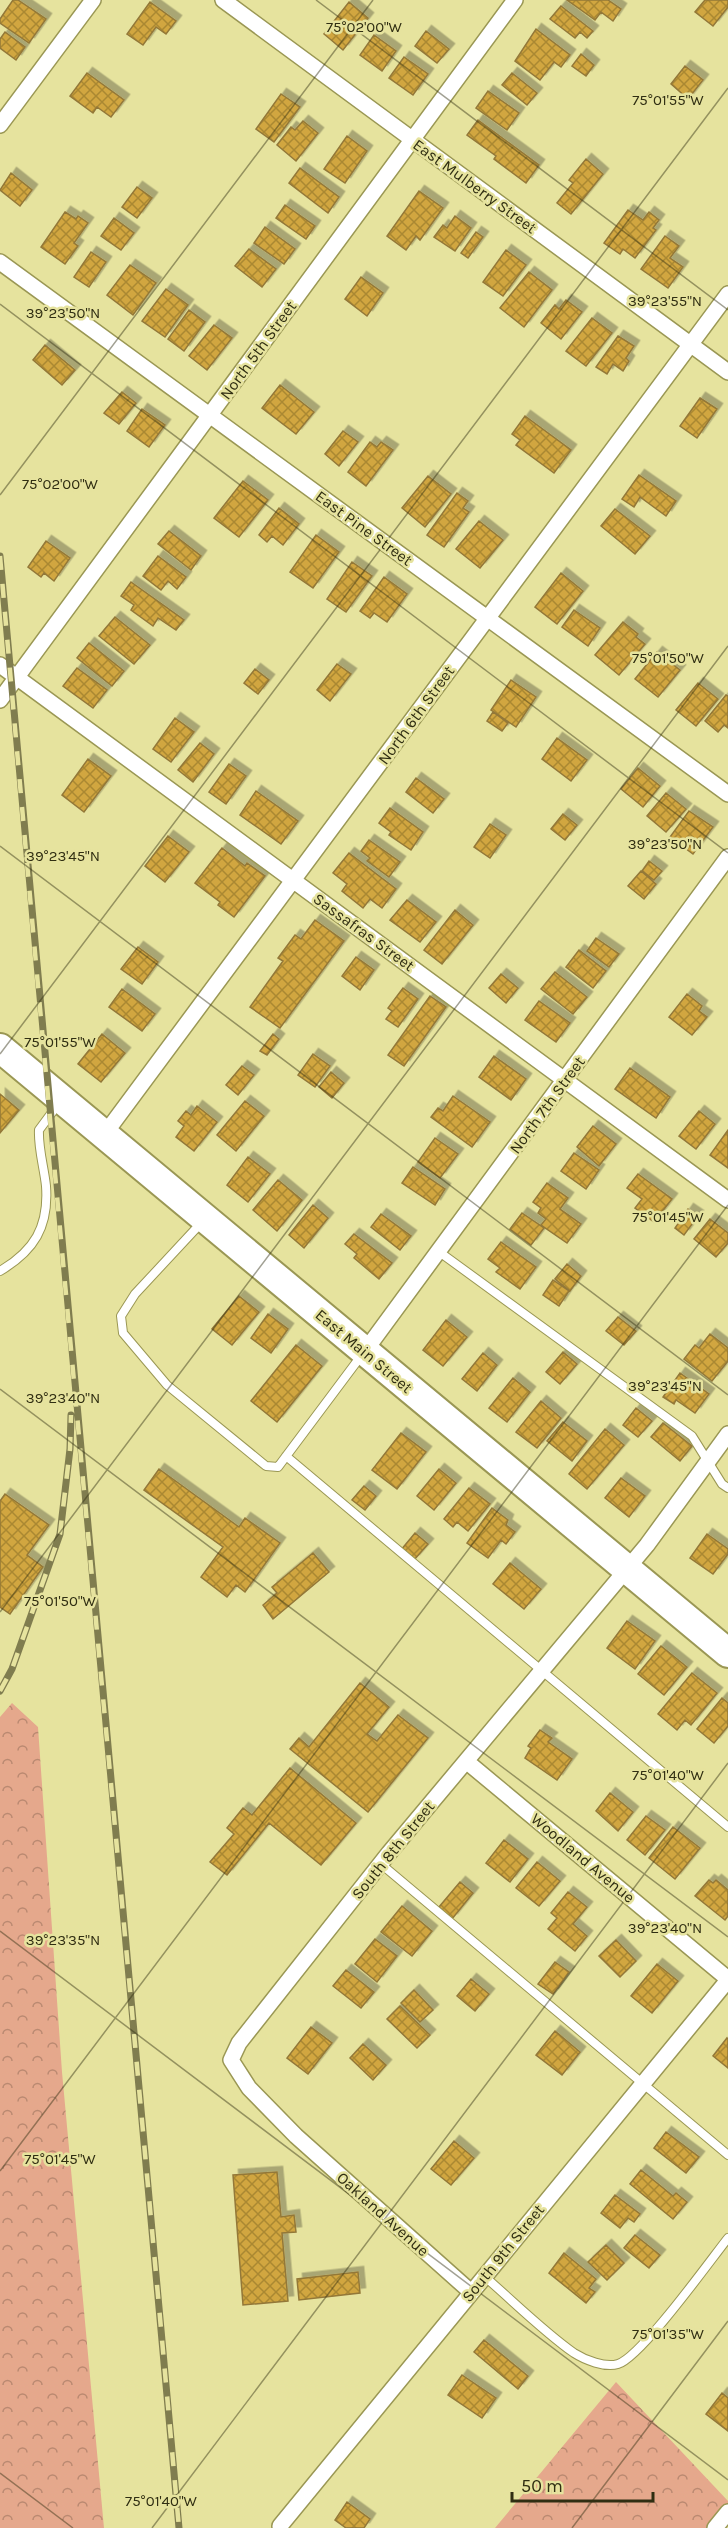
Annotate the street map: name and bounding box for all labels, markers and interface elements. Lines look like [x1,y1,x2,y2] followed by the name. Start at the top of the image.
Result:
[326,18,403,36] text: 75°02'00"W
[632,91,704,109] text: 75°01'55"W
[409,135,541,237] street label: East Mulberry Street
[628,292,702,310] text: 39°23'55"N
[216,297,300,403] street label: North 5th Street
[26,304,100,322] text: 39°23'50"N
[22,475,99,493] text: 75°02'00"W
[312,486,416,570] street label: East Pine Street
[632,649,705,667] text: 75°01'50"W
[374,662,458,768] street label: North 6th Street
[628,835,702,853] text: 39°23'50"N
[26,847,100,865] text: 39°23'45"N
[310,889,418,975] street label: Sassafras Street
[24,1033,96,1051] text: 75°01'55"W
[505,1053,589,1157] street label: North 7th Street
[632,1208,704,1226] text: 75°01'45"W
[312,1305,416,1397] street label: East Main Street
[628,1377,702,1395] text: 39°23'45"N
[26,1389,100,1407] text: 39°23'40"N
[24,1592,97,1610] text: 75°01'50"W
[632,1766,704,1784] text: 75°01'40"W
[348,1797,438,1903] street label: South 8th Street
[527,1809,639,1907] street label: Woodland Avenue
[628,1919,702,1937] text: 39°23'40"N
[26,1931,100,1949] text: 39°23'35"N
[24,2150,96,2168] text: 75°01'45"W
[333,2168,433,2260] street label: Oakland Avenue
[458,2200,548,2306] street label: South 9th Street
[632,2325,704,2343] text: 75°01'35"W
[512,2465,653,2503] scale bar
[521,2475,563,2497] text: 50 m
[125,2492,197,2510] text: 75°01'40"W

